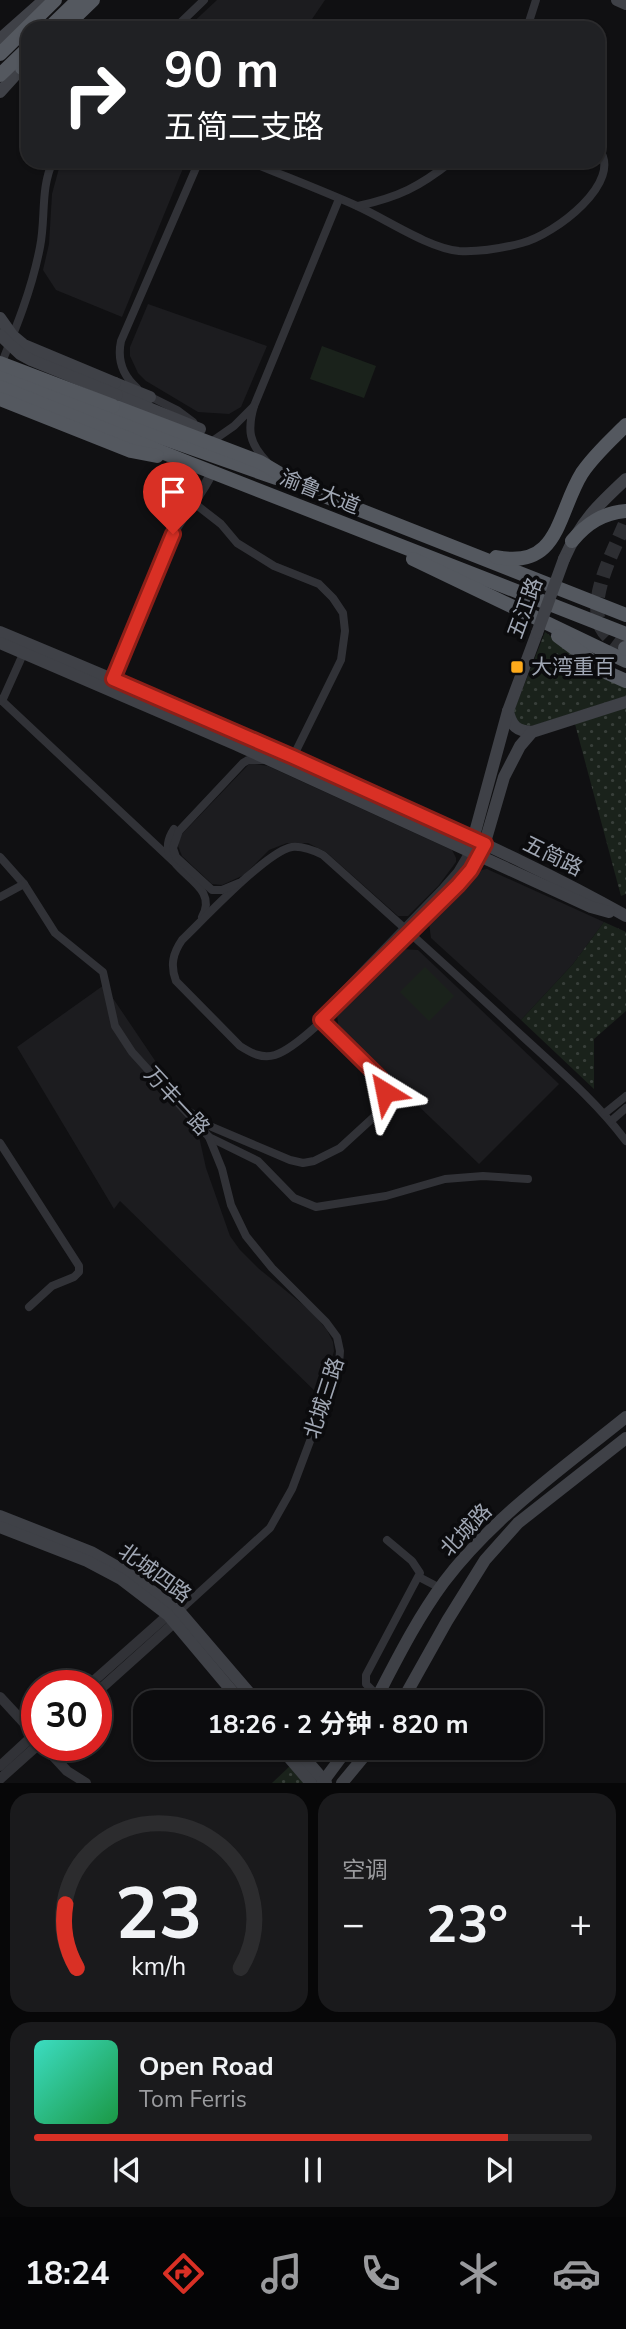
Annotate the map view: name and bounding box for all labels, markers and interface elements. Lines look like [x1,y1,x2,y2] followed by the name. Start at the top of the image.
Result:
[164,37,279,104] text: 90 m
[49,49,140,140] icon: right
[164,106,324,149] text: 五简二支路
[143,462,203,534] pin
[276,463,364,521] street label: 渝鲁大道
[154,473,192,511] icon: arrive
[501,574,549,642] street label: 五江路
[531,653,615,681] place label: 大湾重百
[509,659,525,675] marker: 大湾重百
[519,830,587,882] street label: 五简路
[348,1055,422,1129] position arrow
[138,1061,216,1141] street label: 万丰一路
[298,1354,350,1442] street label: 北城三路
[434,1498,498,1562] street label: 北城路
[113,1537,197,1609] street label: 北城四路
[21,1670,112,1761] speed limit sign: 30
[207,1707,469,1742] text: 18:26 · 2 分钟 · 820 m
[342,1855,388,1886] text: 空调
[115,1865,203,1965] text: 23
[426,1889,508,1960] text: 23°
[342,1899,365,1950] text: −
[569,1899,592,1950] text: +
[131,1950,187,1984] text: km/h
[139,2049,274,2084] text: Open Road
[139,2084,247,2115] text: Tom Ferris
[108,2151,146,2189] icon: previous
[294,2151,332,2189] icon: pause
[480,2151,518,2189] icon: next
[159,2249,208,2298] icon: directions
[257,2249,306,2298] icon: music
[356,2249,405,2298] icon: phone
[454,2249,503,2298] icon: climate
[552,2249,601,2298] icon: car
[25,2252,109,2295] text: 18:24

